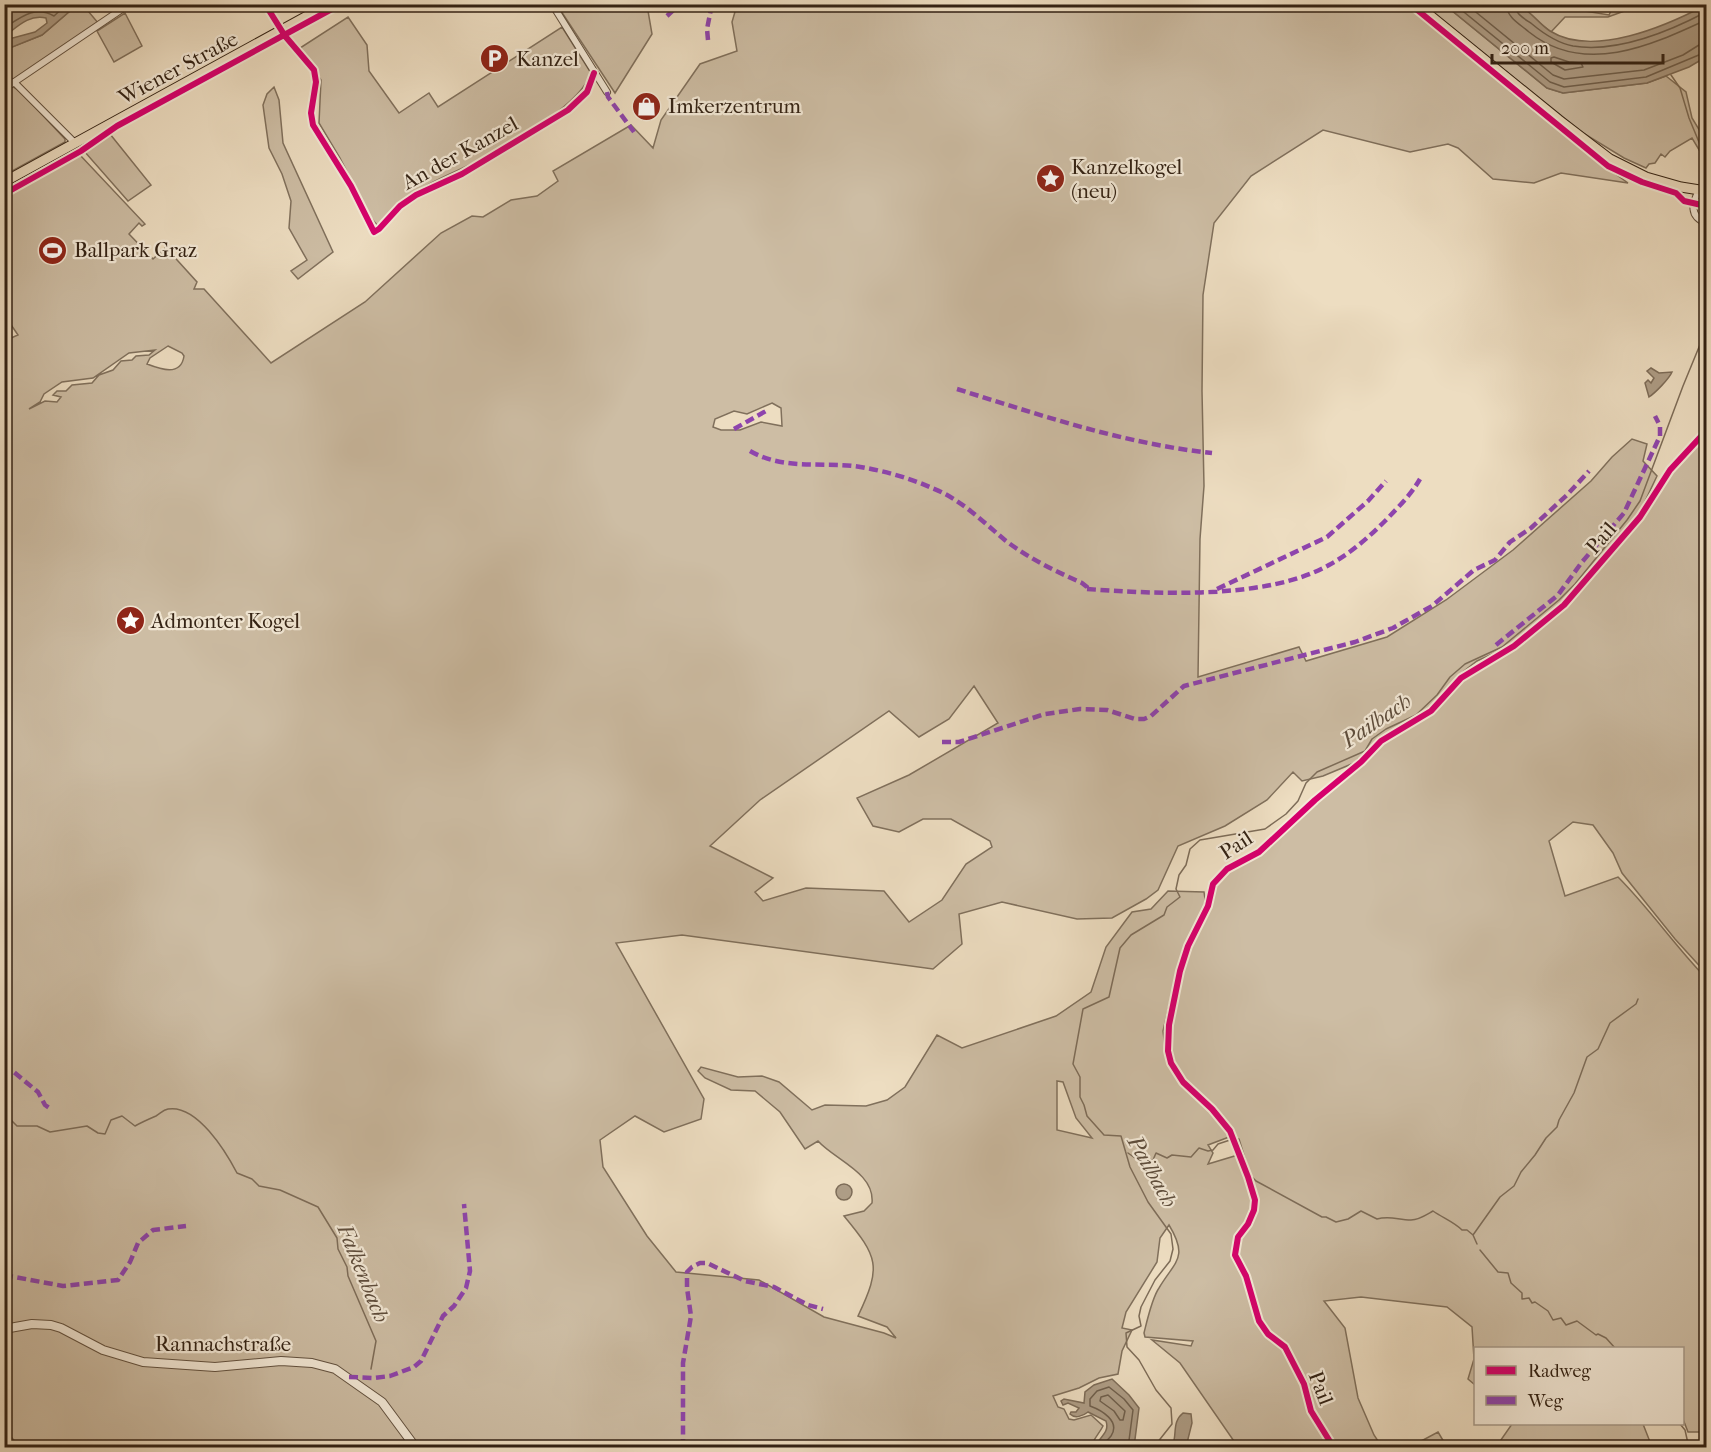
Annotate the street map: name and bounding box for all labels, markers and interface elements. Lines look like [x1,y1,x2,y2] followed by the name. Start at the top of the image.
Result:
[113,26,242,110] street label: Wiener Straße
[1492,27,1663,65] scale bar
[1501,38,1549,59] text: 200 m
[479,43,511,75] parking icon: Kanzel
[516,47,579,71] place label: Kanzel
[631,90,663,122] shop icon: Imkerzentrum
[668,94,802,118] place label: Imkerzentrum
[397,111,522,195] street label: An der Kanzel
[1071,155,1182,203] place label: Kanzelkogel (neu)
[1034,163,1066,195] place icon: Kanzelkogel (neu)
[37,234,69,266] sports icon: Ballpark Graz
[74,238,197,262] place label: Ballpark Graz
[1581,517,1621,559] street label: Pail
[114,605,146,637] place icon: Admonter Kogel
[150,609,300,633] place label: Admonter Kogel
[1336,688,1416,754] water label: Pailbach
[1215,826,1257,864] street label: Pail
[1121,1130,1182,1212] water label: Pailbach
[331,1219,395,1326] water label: Falkenbach
[155,1332,291,1356] street label: Rannachstraße
[1474,1347,1684,1425] legend
[1528,1361,1591,1382] text: Radweg
[1304,1368,1338,1408] street label: Pail
[1527,1391,1563,1412] text: Weg

